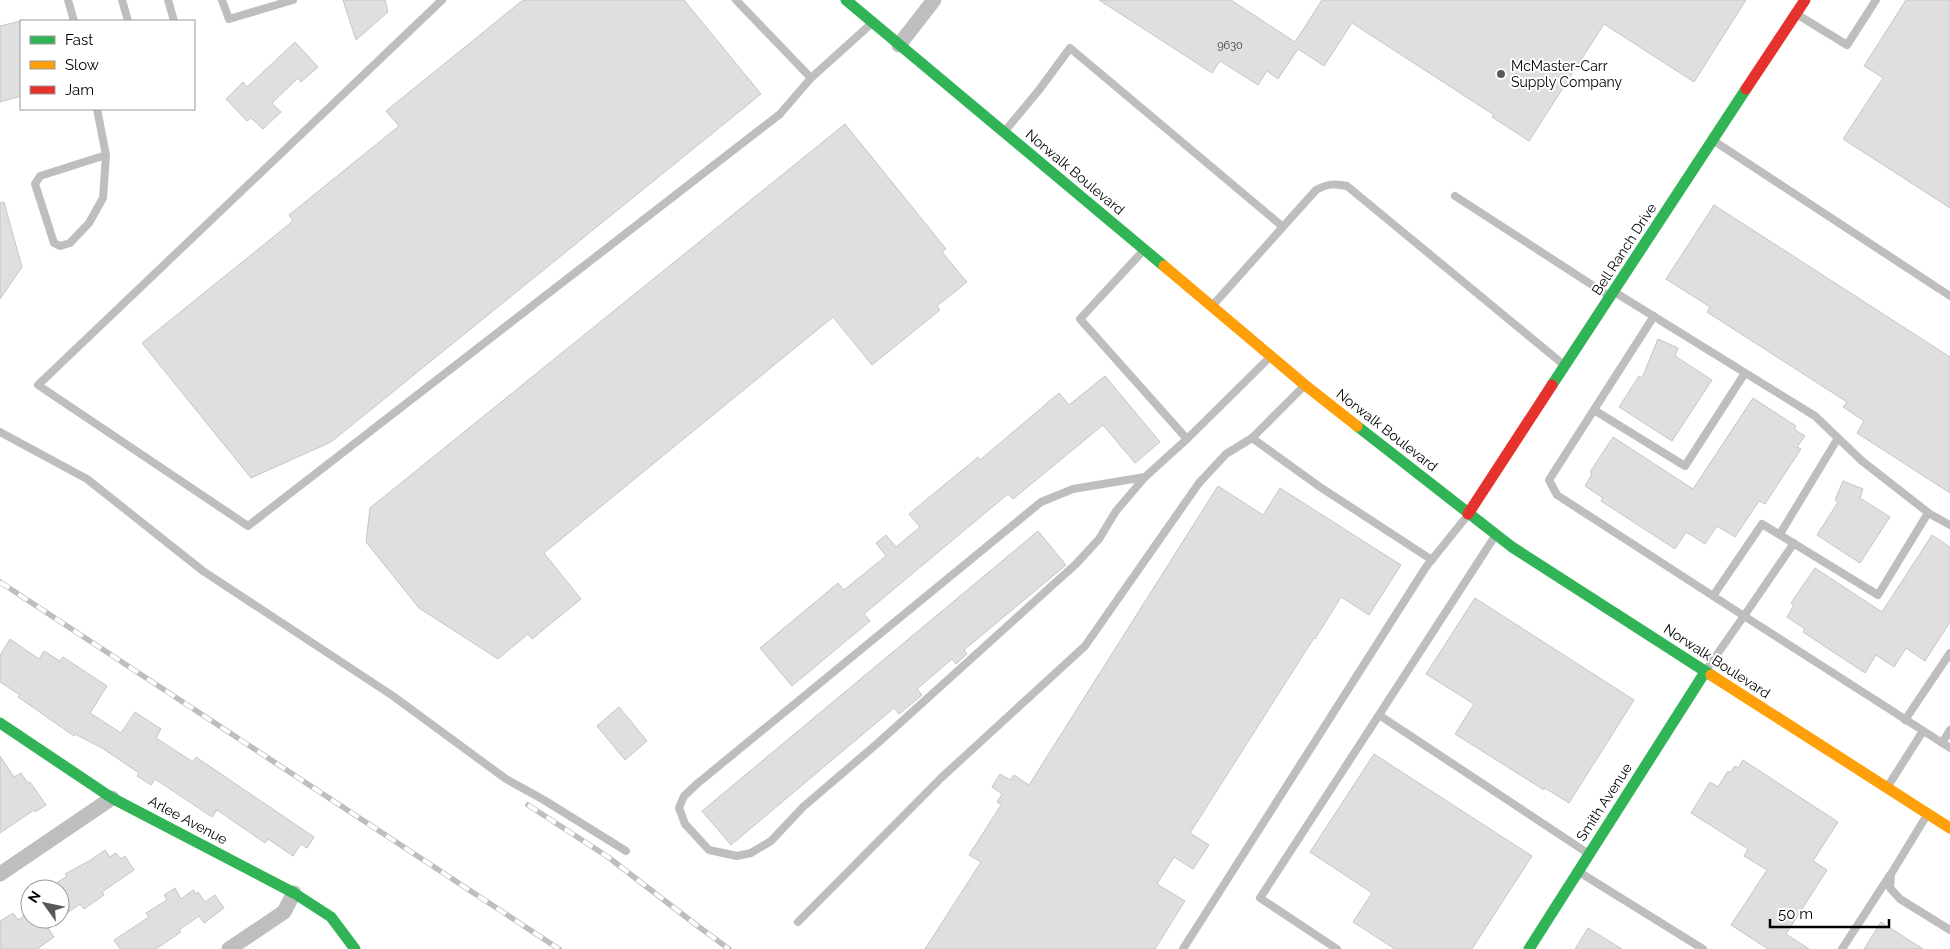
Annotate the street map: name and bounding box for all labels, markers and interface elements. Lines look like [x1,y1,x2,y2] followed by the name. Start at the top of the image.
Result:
[20,20,195,110] legend
[65,31,93,49] text: Fast
[1217,39,1243,52] house number: 9630
[65,56,99,74] text: Slow
[1511,58,1623,90] place label: McMaster-Carr Supply Company
[1495,68,1507,80] marker: McMaster-Carr Supply Company
[65,81,94,99] text: Jam
[1022,126,1128,218] street label: Norwalk Boulevard
[1588,200,1660,298] street label: Bell Ranch Drive
[1333,386,1441,474] street label: Norwalk Boulevard
[1661,621,1773,701] street label: Norwalk Boulevard
[1573,760,1635,844] street label: Smith Avenue
[146,793,230,847] street label: Arlee Avenue
[20,879,70,929] north arrow
[24,888,44,906] text: N
[1770,896,1889,928] scale bar
[1778,905,1813,923] text: 50 m

